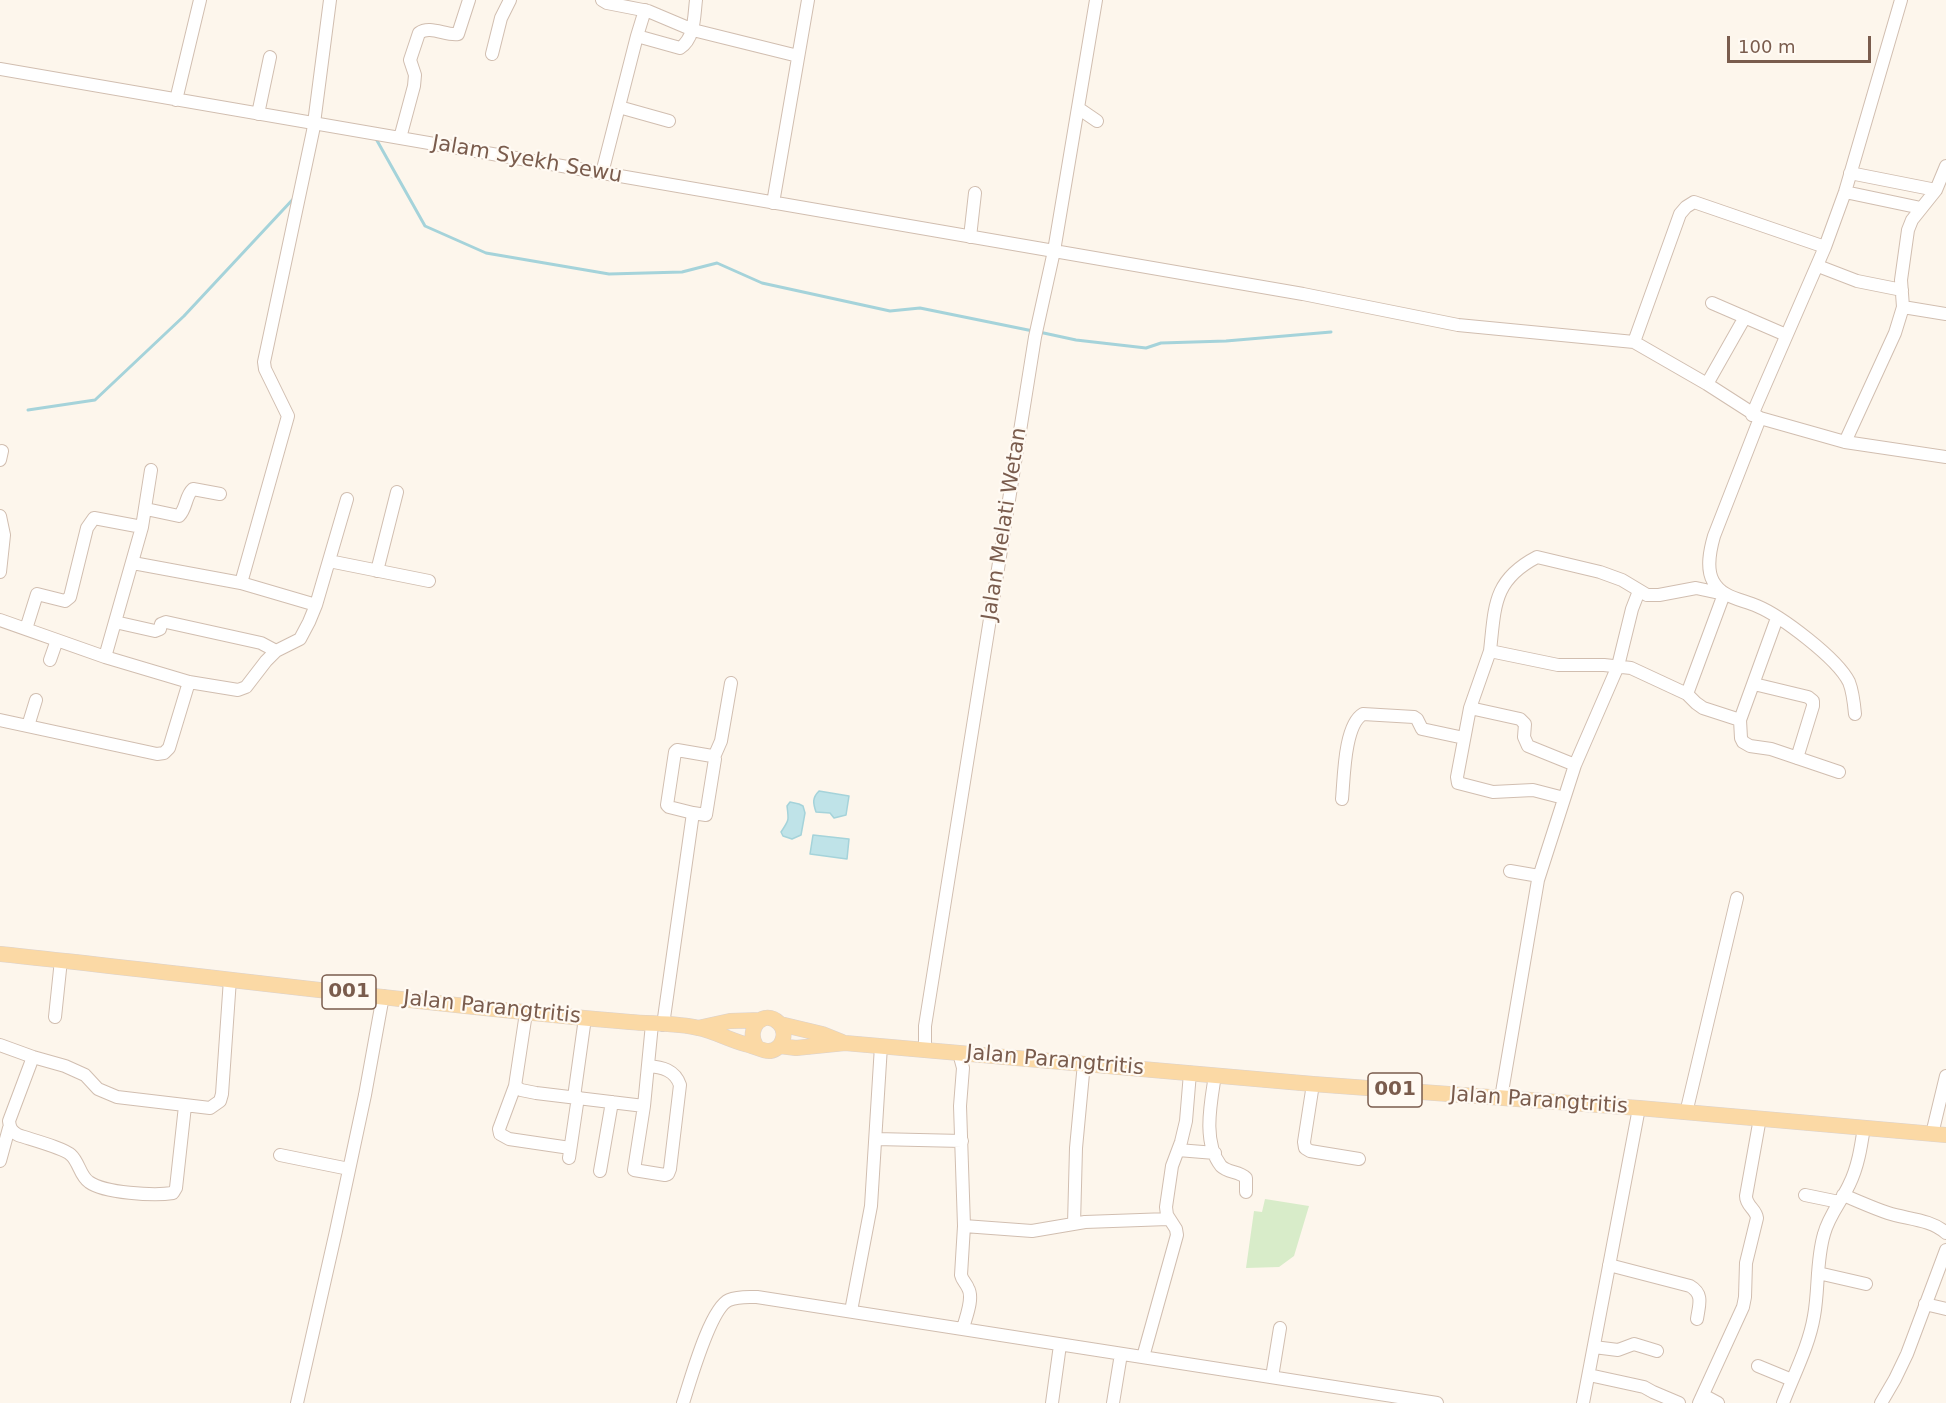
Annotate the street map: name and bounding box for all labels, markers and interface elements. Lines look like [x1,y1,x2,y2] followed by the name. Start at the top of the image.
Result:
[1730,24,1874,62] scale bar
[1738,36,1796,57] text: 100 m
[430,131,624,189] street label: Jalam Syekh Sewu
[977,426,1033,622] street label: Jalan Melati Wetan
[322,975,376,1009] road number: 001
[402,986,582,1030] street label: Jalan Parangtritis
[965,1041,1145,1081] street label: Jalan Parangtritis
[1368,1073,1422,1107] road number: 001
[1449,1082,1629,1120] street label: Jalan Parangtritis

